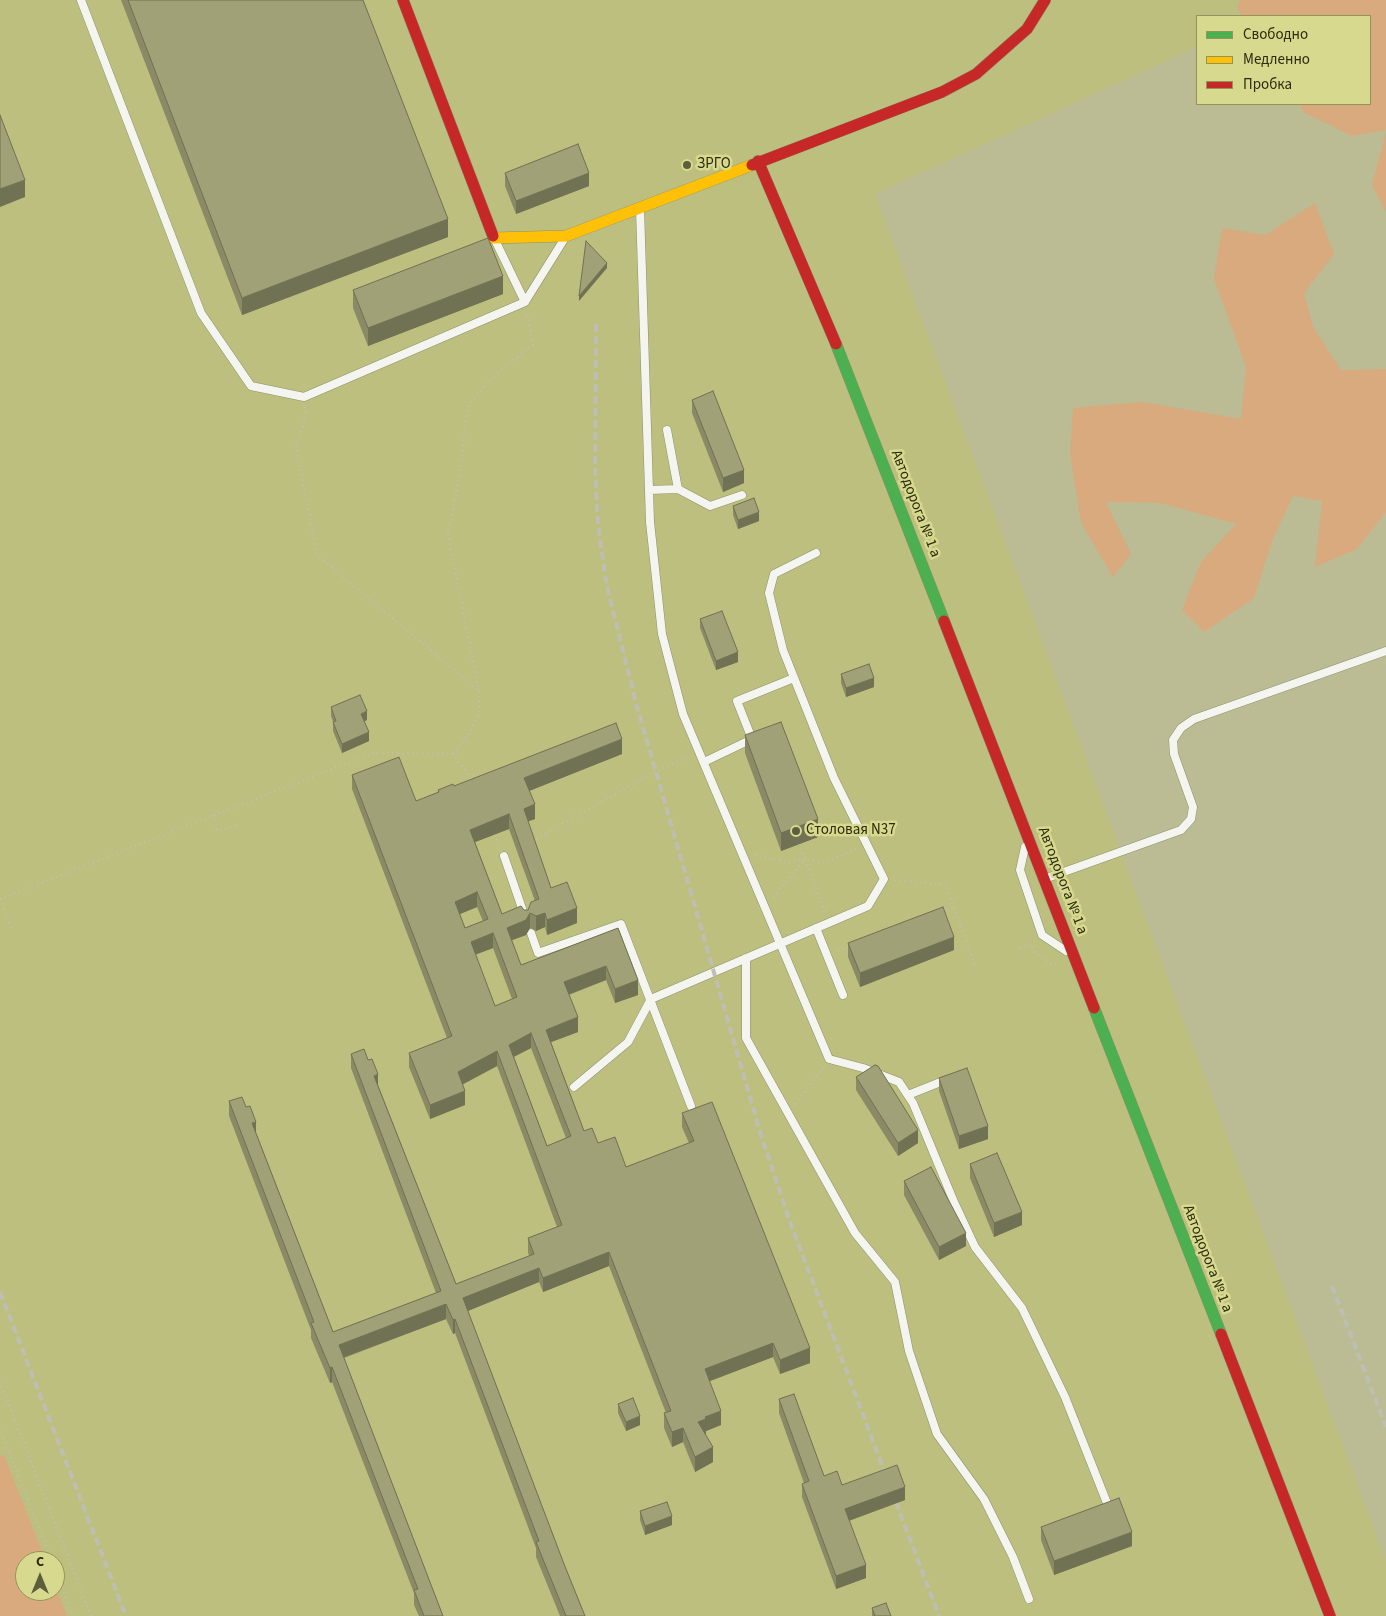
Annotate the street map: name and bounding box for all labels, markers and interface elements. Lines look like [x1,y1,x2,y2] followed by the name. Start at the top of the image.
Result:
[1196,15,1371,105] legend
[1243,24,1308,45] text: Свободно
[1243,49,1310,70] text: Медленно
[1243,74,1292,95] text: Пробка
[697,156,731,174] place label: ЗРГО
[681,159,693,171] marker: ЗРГО
[886,448,944,560] street label: Автодорога № 1 а
[806,822,896,840] place label: Столовая N37
[790,825,802,837] marker: Столовая N37
[1033,825,1091,937] street label: Автодорога № 1 а
[1178,1203,1236,1315] street label: Автодорога № 1 а
[15,1551,65,1601] north arrow
[36,1552,44,1572] text: С

